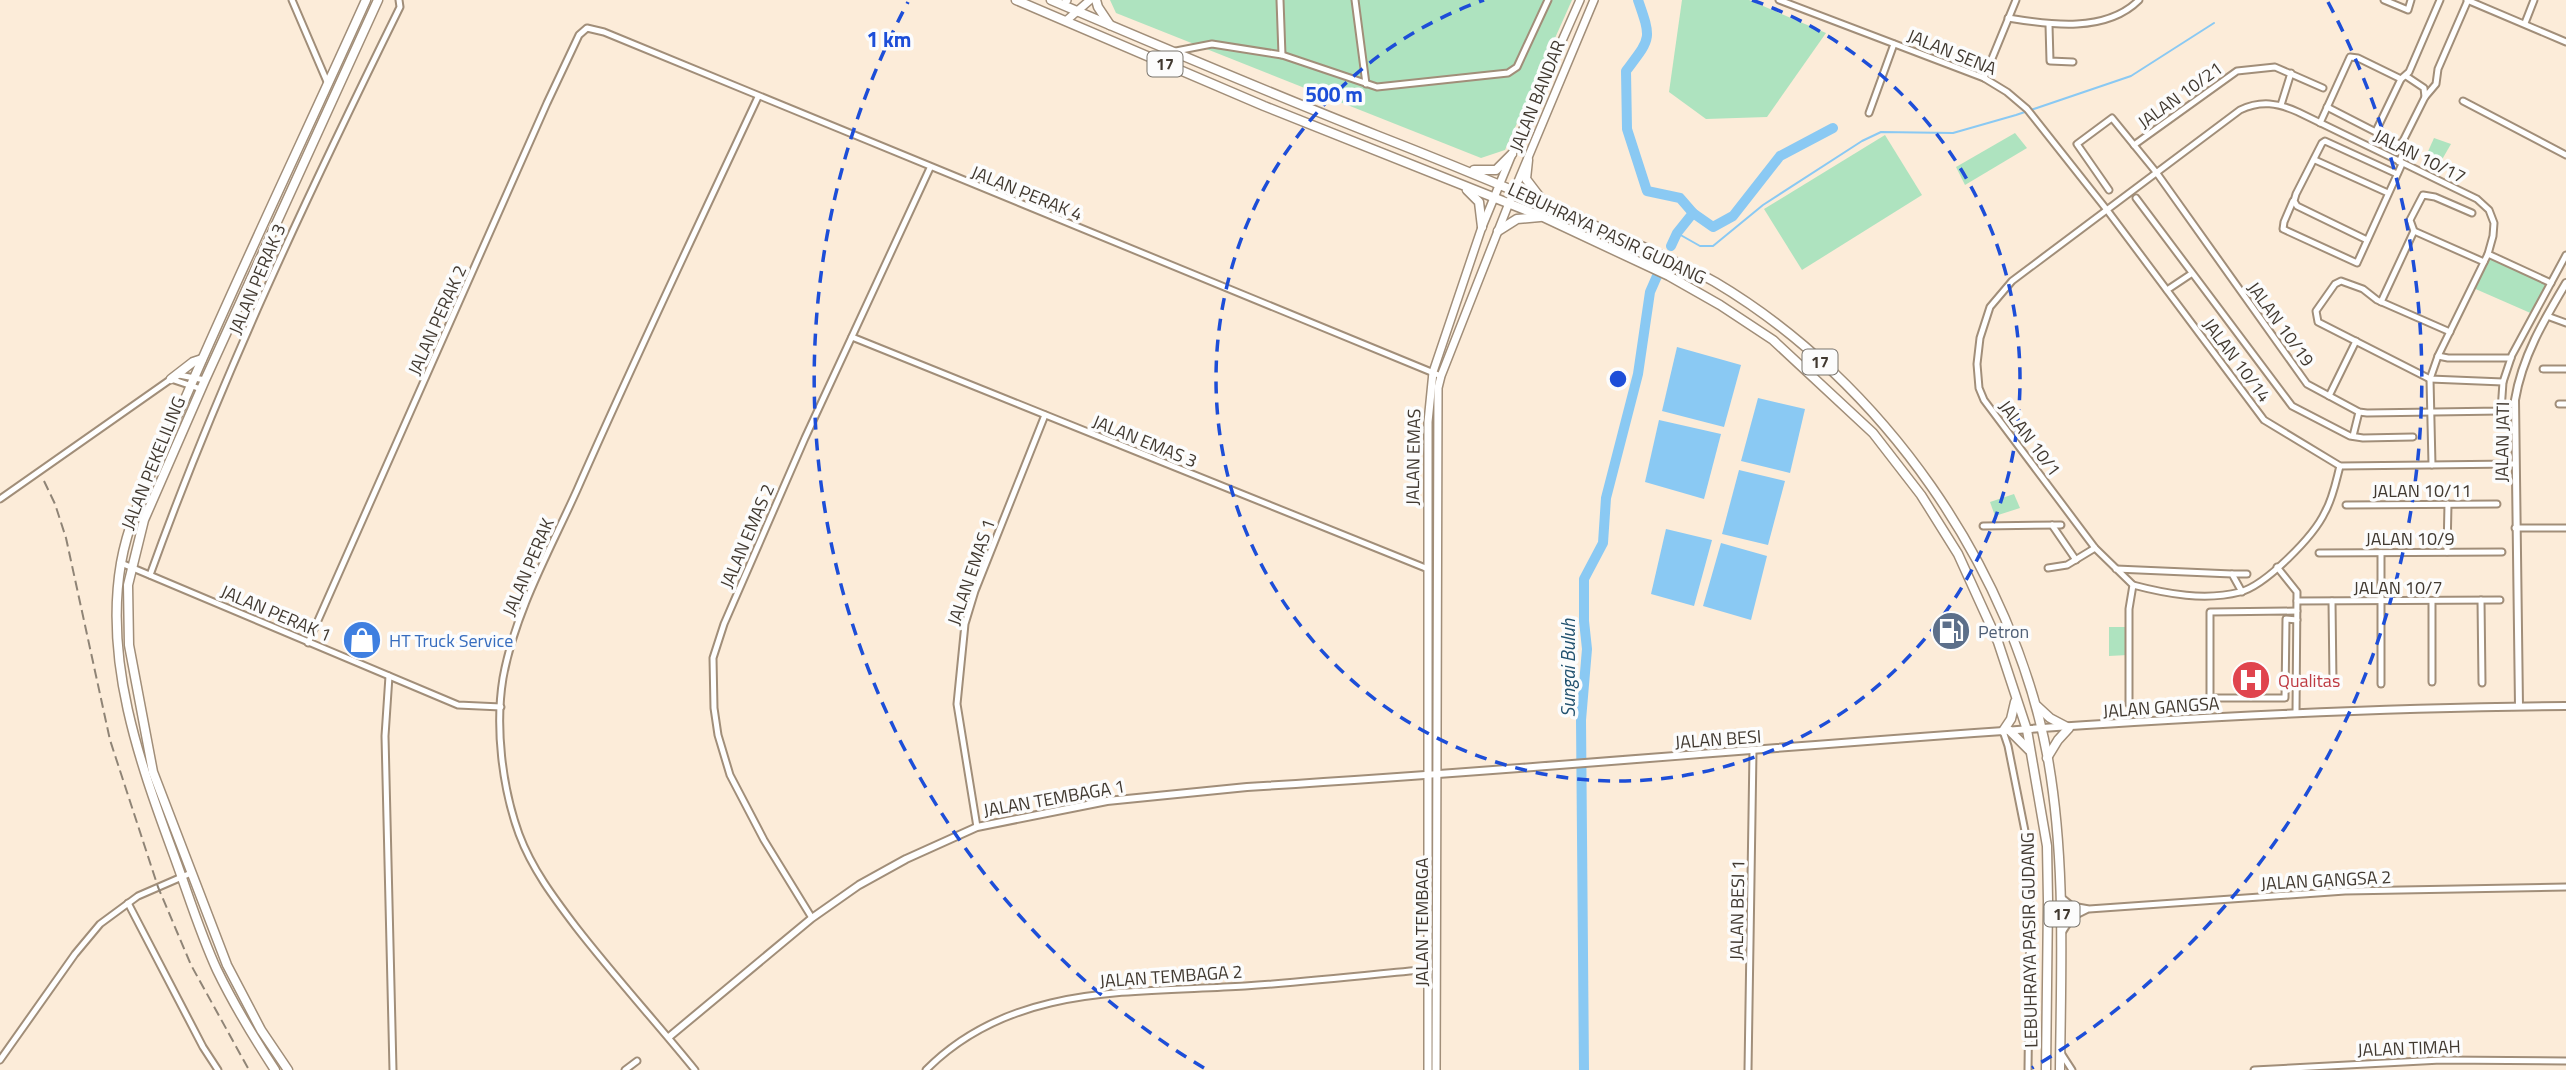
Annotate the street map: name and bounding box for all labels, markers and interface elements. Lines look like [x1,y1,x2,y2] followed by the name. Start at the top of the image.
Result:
[1903,22,2001,82] street label: JALAN SENA
[867,23,911,55] text: 1 km
[1502,36,1572,156] street label: JALAN BANDAR
[1148,52,1182,76] road number: 17
[2132,55,2228,135] street label: JALAN 10/21
[1305,78,1363,110] text: 500 m
[2370,122,2470,190] street label: JALAN 10/17
[967,158,1087,228] street label: JALAN PERAK 4
[1504,175,1710,291] street label: LEBUHRAYA PASIR GUDANG
[222,219,292,339] street label: JALAN PERAK 3
[401,261,473,379] street label: JALAN PERAK 2
[2241,276,2321,372] street label: JALAN 10/19
[2196,312,2278,408] street label: JALAN 10/14
[1802,350,1838,374] road number: 17
[1606,367,1630,391] centre of rings
[114,392,192,534] street label: JALAN PEKELILING
[1992,394,2068,482] street label: JALAN 10/1
[2488,402,2516,482] street label: JALAN JATI
[1089,408,1201,474] street label: JALAN EMAS 3
[1399,408,1427,506] street label: JALAN EMAS
[2372,477,2472,504] street label: JALAN 10/11
[713,480,781,592] street label: JALAN EMAS 2
[495,514,561,620] street label: JALAN PERAK
[940,515,1002,629] street label: JALAN EMAS 1
[2365,525,2455,552] street label: JALAN 10/9
[2353,574,2443,601] street label: JALAN 10/7
[216,578,336,648] street label: JALAN PERAK 1
[1930,610,1972,652] fuel station icon: Petron
[1553,618,1582,717] water label: Sungai Buluh
[1978,618,2029,645] place label: Petron
[341,619,383,661] shop icon: HT Truck Service
[389,627,513,654] place label: HT Truck Service
[2230,659,2272,701] hospital icon: Qualitas
[2278,667,2340,694] place label: Qualitas
[2102,689,2220,725] street label: JALAN GANGSA
[1674,723,1762,755] street label: JALAN BESI
[981,772,1127,824] street label: JALAN TEMBAGA 1
[2014,832,2044,1048] street label: LEBUHRAYA PASIR GUDANG
[1408,857,1435,987] street label: JALAN TEMBAGA
[1723,859,1751,961] street label: JALAN BESI 1
[2260,863,2392,897] street label: JALAN GANGSA 2
[2044,902,2080,926] road number: 17
[1099,958,1243,994] street label: JALAN TEMBAGA 2
[2357,1033,2461,1063] street label: JALAN TIMAH

